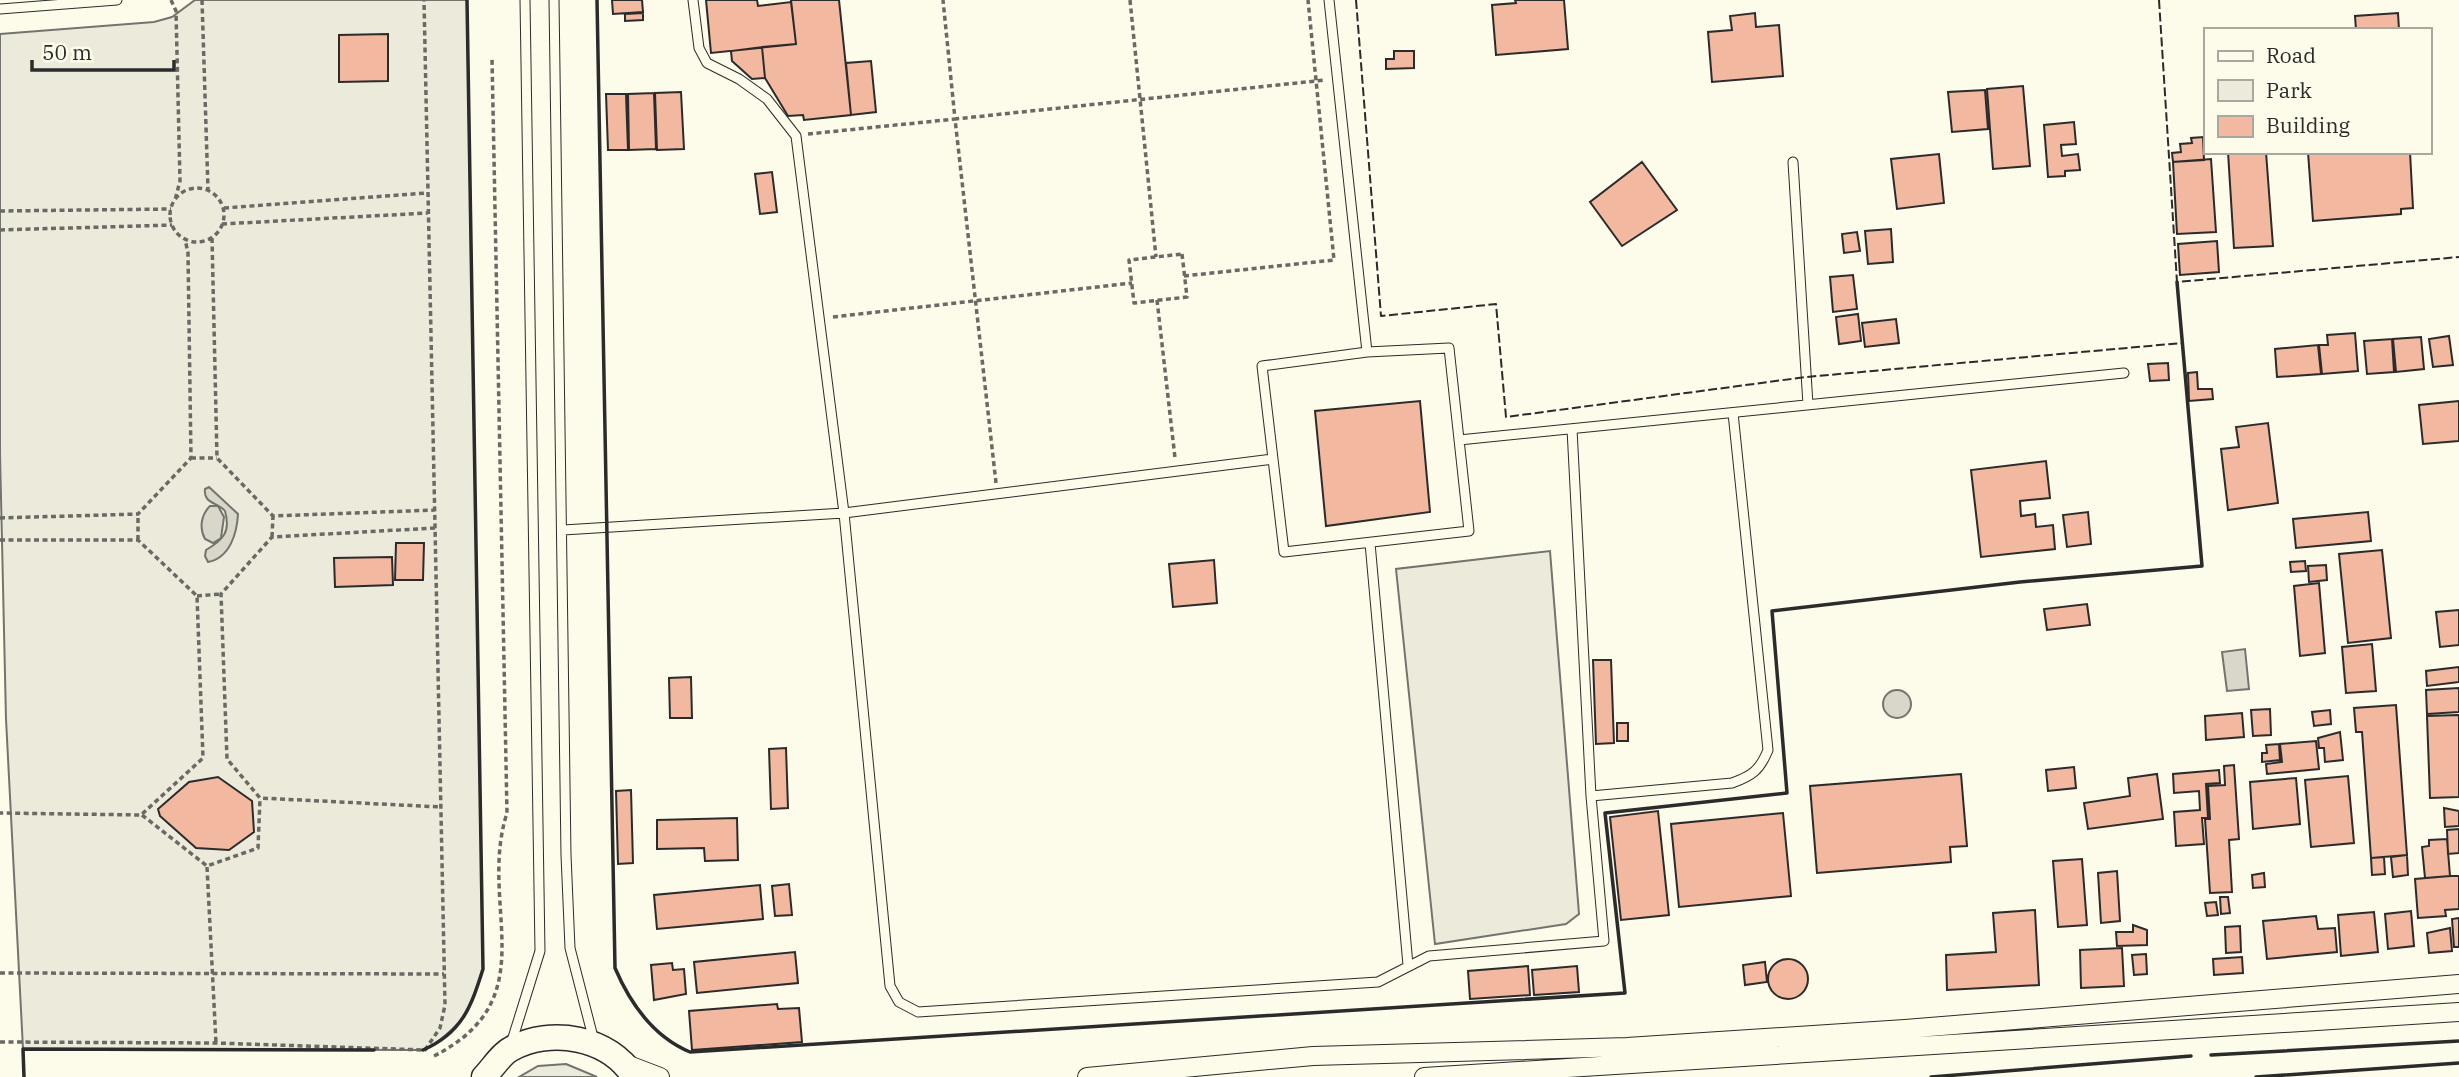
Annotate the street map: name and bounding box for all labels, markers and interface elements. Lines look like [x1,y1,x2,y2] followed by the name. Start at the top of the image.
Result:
[32,28,173,72] scale bar
[2204,28,2431,154] legend
[42,38,92,66] text: 50 m
[2266,41,2316,69] text: Road
[2266,76,2313,104] text: Park
[2266,111,2351,139] text: Building

